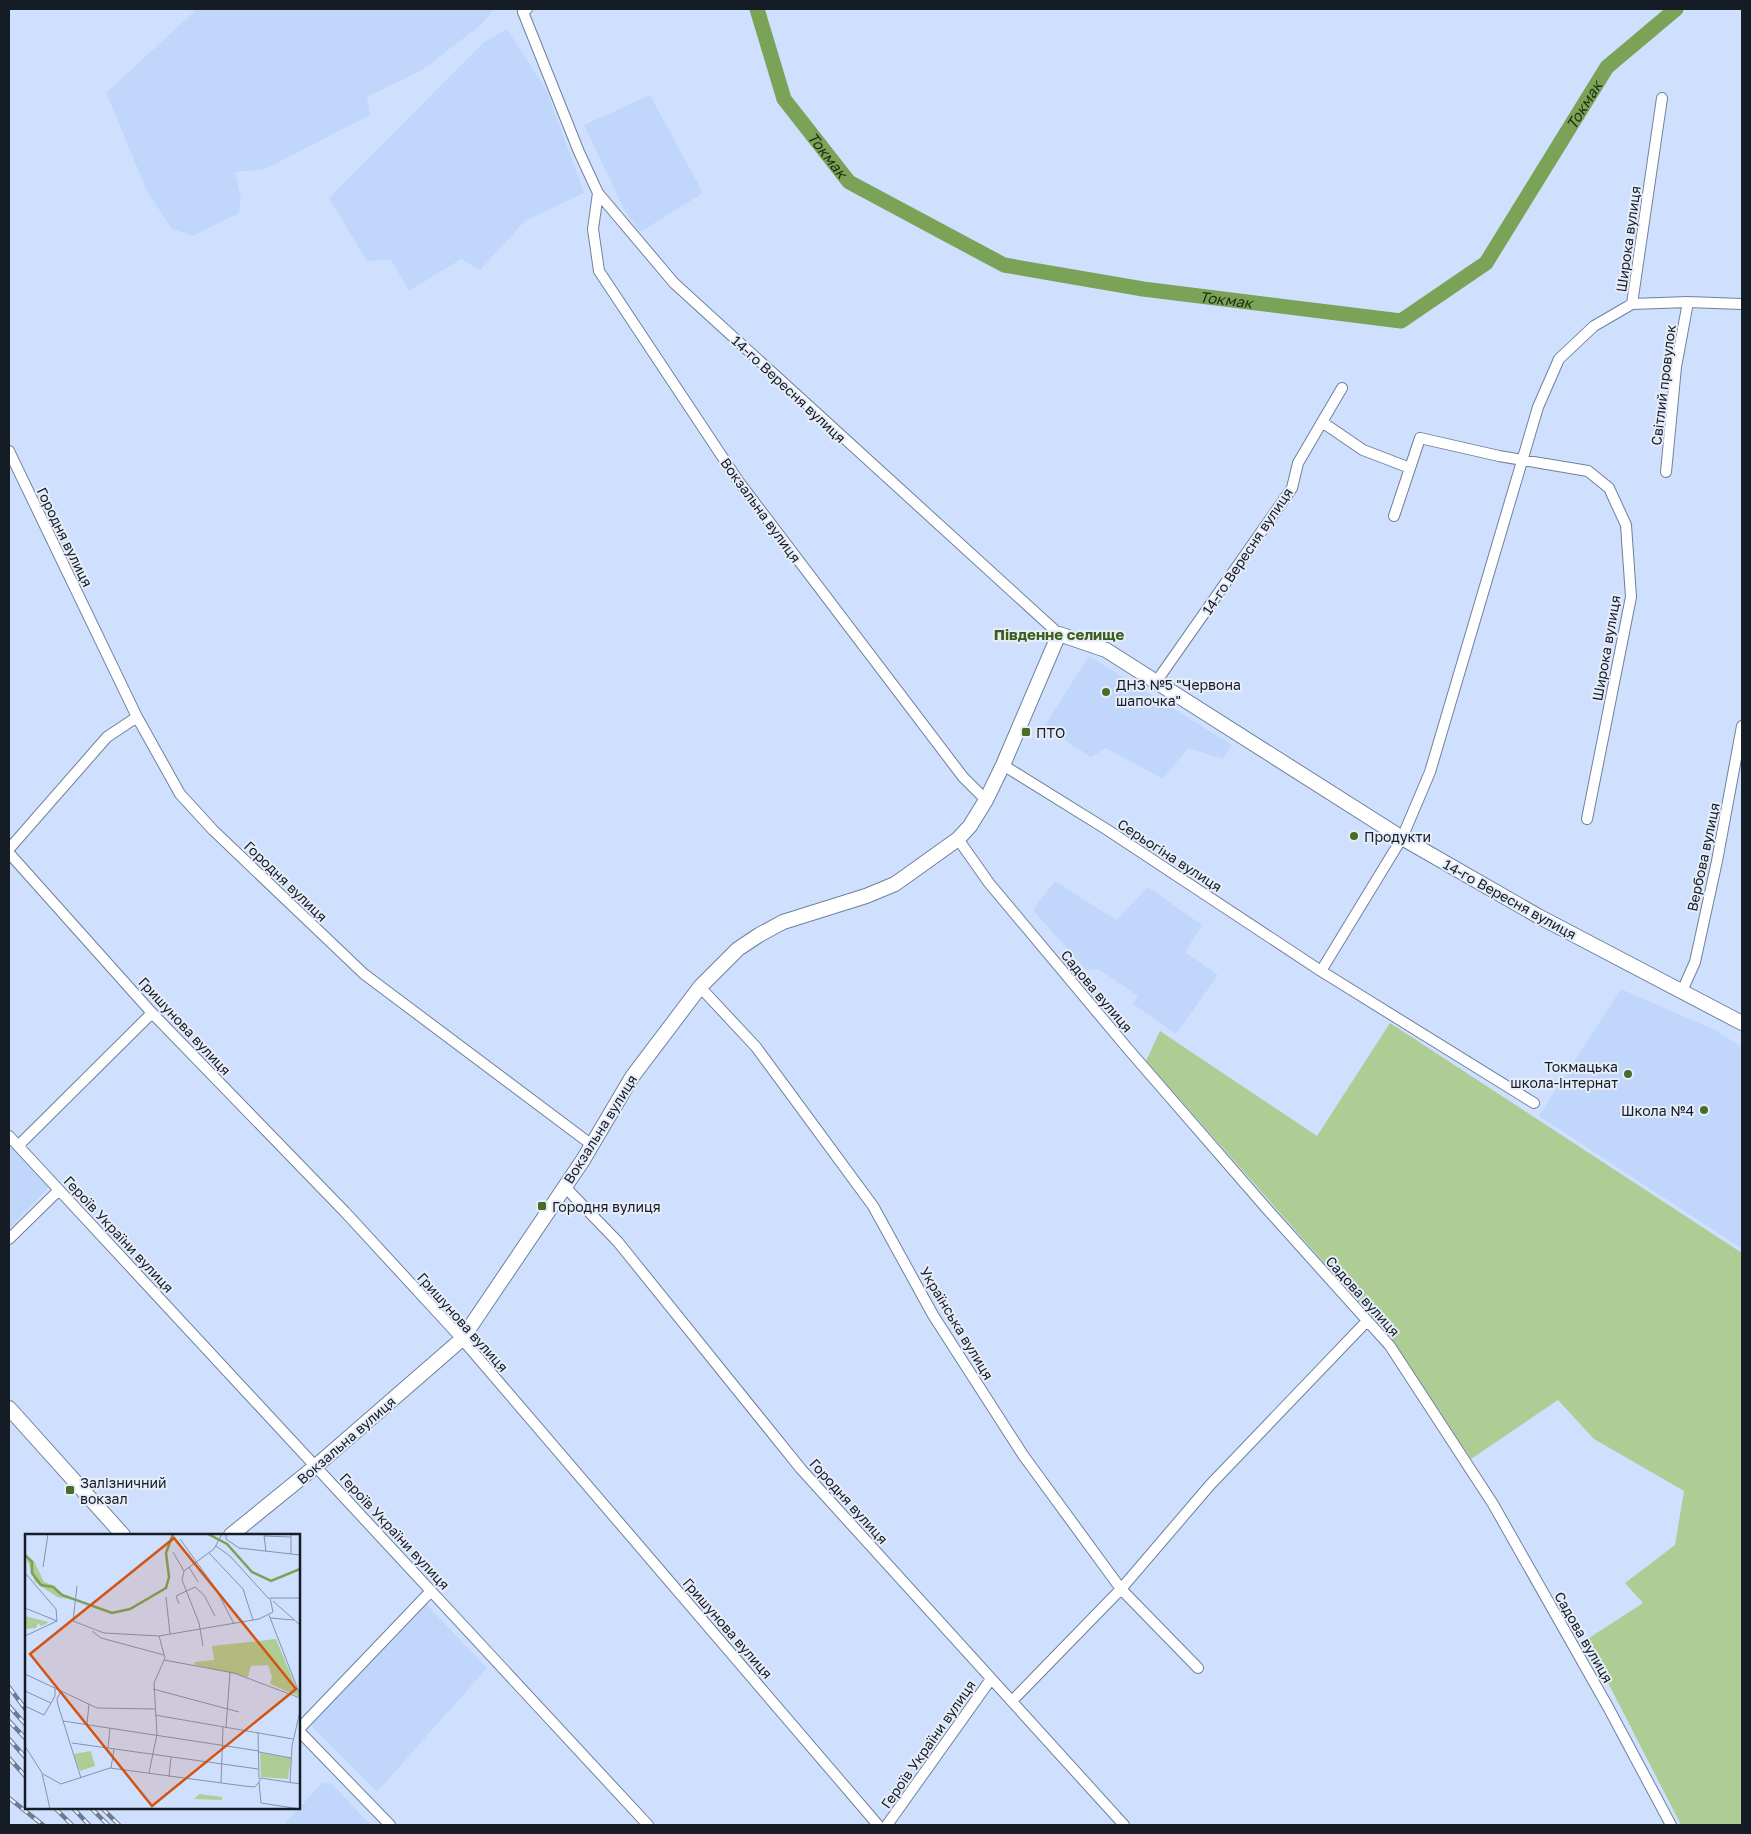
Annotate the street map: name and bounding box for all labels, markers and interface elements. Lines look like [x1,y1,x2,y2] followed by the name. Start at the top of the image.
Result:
[1562,75,1607,132] water label: Токмак
[804,128,853,183] water label: Токмак
[1612,185,1644,293] street label: Широка вулиця
[1198,287,1256,312] water label: Токмак
[1647,324,1679,446] street label: Світлий провулок
[729,332,849,446] street label: 14-го Вересня вулиця
[717,454,805,566] street label: Вокзальна вулиця
[34,484,96,590] street label: Городня вулиця
[1198,484,1296,618] street label: 14-го Вересня вулиця
[1588,594,1624,702] street label: Широка вулиця
[994,625,1124,643] district label: Південне селище
[1116,676,1241,709] place label: ДНЗ №5 "Червона шапочка"
[1100,686,1112,698] marker: ДНЗ №5 "Червона шапочка"
[1036,724,1065,741] place label: ПТО
[1020,726,1032,738] marker: ПТО
[1683,801,1723,913] street label: Вербова вулиця
[1115,815,1225,895] street label: Серьогіна вулиця
[1364,828,1431,845] place label: Продукти
[1348,830,1360,842] marker: Продукти
[241,837,331,925] street label: Городня вулиця
[1441,855,1579,943] street label: 14-го Вересня вулиця
[1058,946,1136,1036] street label: Садова вулиця
[135,974,235,1078] street label: Гришунова вулиця
[1510,1058,1618,1091] place label: Токмацька школа-інтернат
[1622,1068,1634,1080] marker: Токмацька школа-інтернат
[560,1071,640,1187] street label: Вокзальна вулиця
[1621,1102,1694,1119] place label: Школа №4
[1698,1104,1710,1116] marker: Школа №4
[61,1172,177,1296] street label: Героїв України вулиця
[552,1198,661,1215] place label: Городня вулиця
[536,1200,548,1212] marker: Городня вулиця
[1322,1252,1404,1340] street label: Садова вулиця
[917,1263,997,1383] street label: Українська вулиця
[414,1269,512,1375] street label: Гришунова вулиця
[293,1393,399,1487] street label: Вокзальна вулиця
[806,1455,892,1547] street label: Городня вулиця
[337,1469,453,1593] street label: Героїв України вулиця
[80,1474,167,1507] place label: Залізничний вокзал
[64,1484,76,1496] marker: Залізничний вокзал
[25,1534,300,1809] inset map
[680,1574,776,1682] street label: Гришунова вулиця
[1551,1588,1617,1686] street label: Садова вулиця
[877,1676,979,1812] street label: Героїв України вулиця

